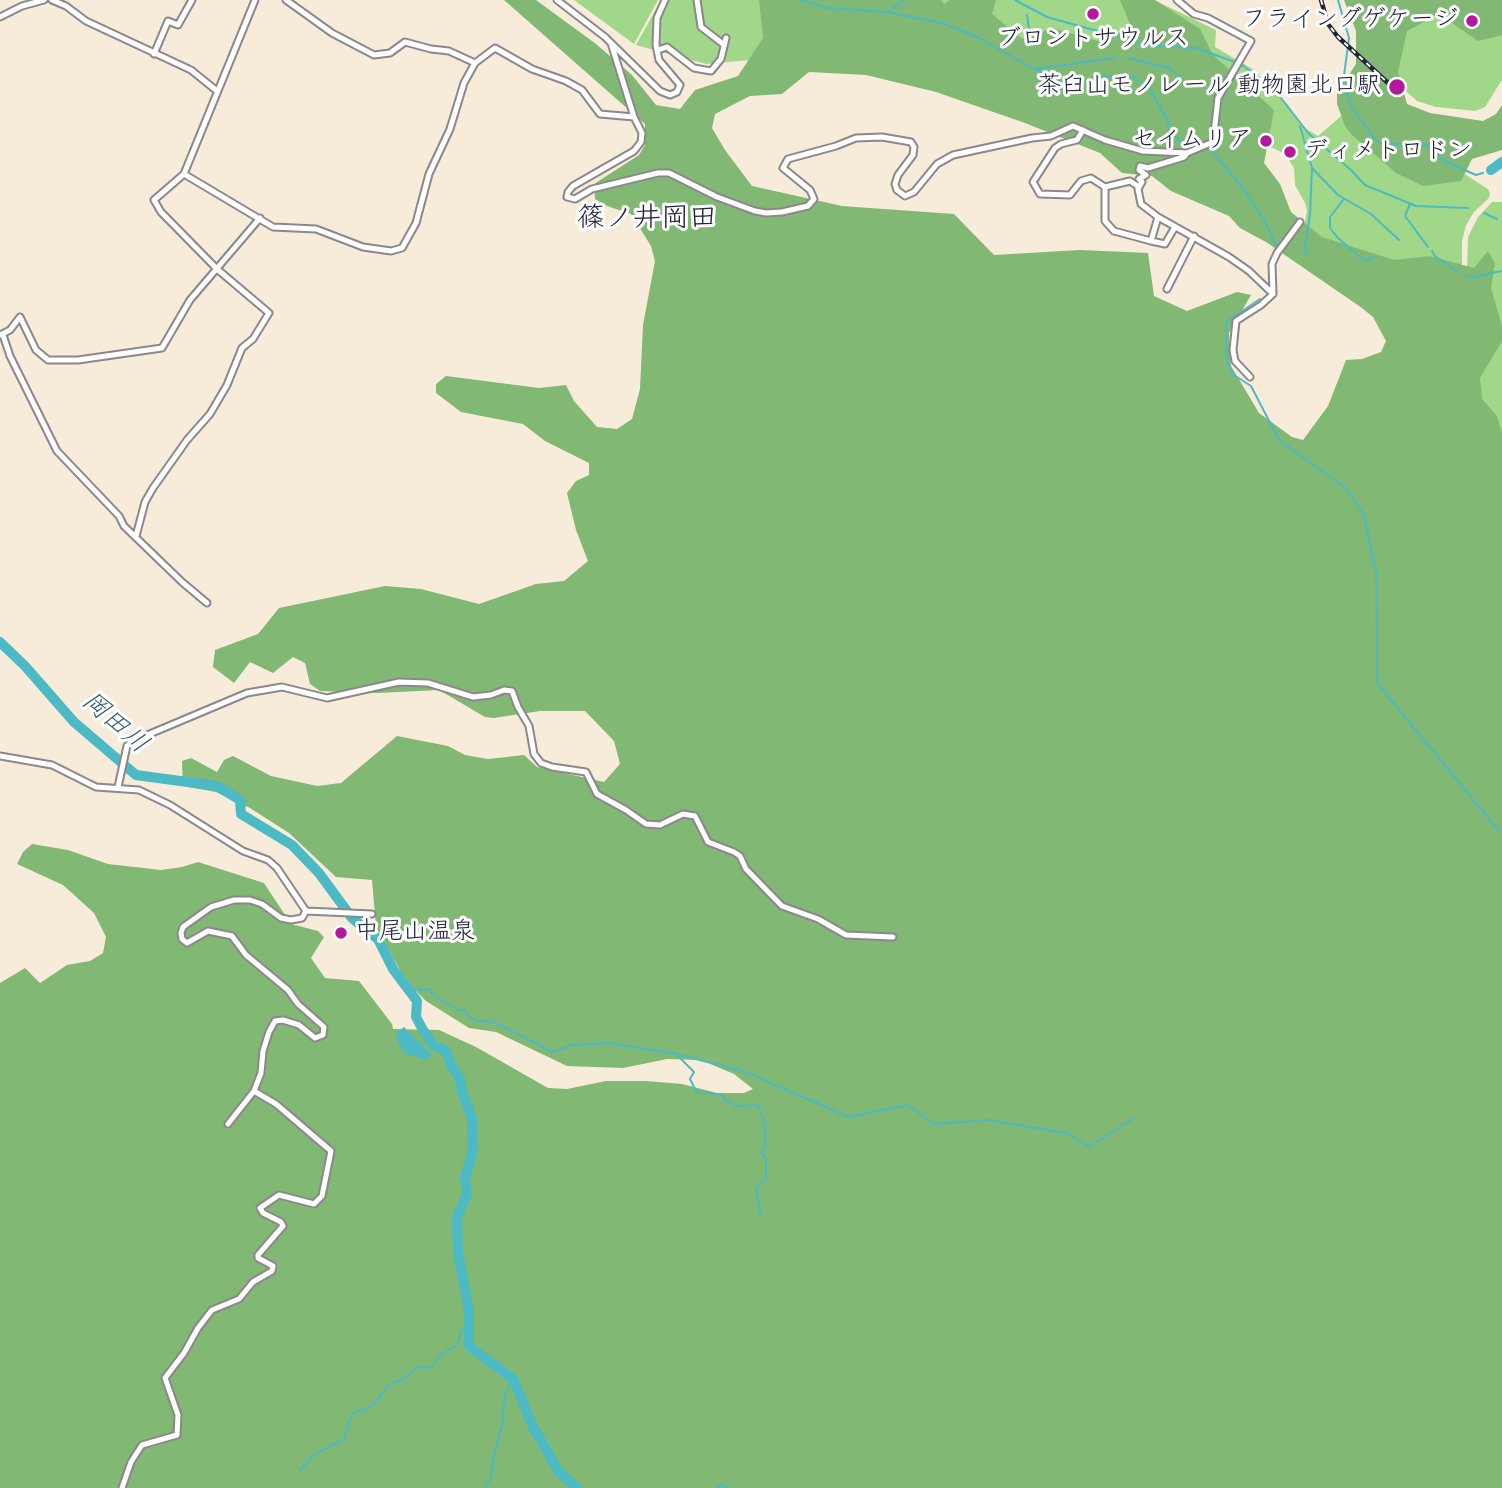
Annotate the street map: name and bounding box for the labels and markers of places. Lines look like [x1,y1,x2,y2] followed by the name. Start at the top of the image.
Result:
[1085,6,1101,22] marker: ブロントサウルス
[1242,7,1458,35] place label: フライングゲケージ
[1464,13,1480,29] marker: フライングゲケージ
[997,26,1189,54] place label: ブロントサウルス
[1038,73,1381,101] place label: 茶臼山モノレール 動物園北口駅
[1387,77,1407,97] marker: 茶臼山モノレール 動物園北口駅
[1132,127,1252,155] place label: セイムリア
[1258,133,1274,149] marker: セイムリア
[1304,138,1472,166] place label: ディメトロドン
[1282,144,1298,160] marker: ディメトロドン
[355,919,475,947] place label: 中尾山温泉
[333,925,349,941] marker: 中尾山温泉

